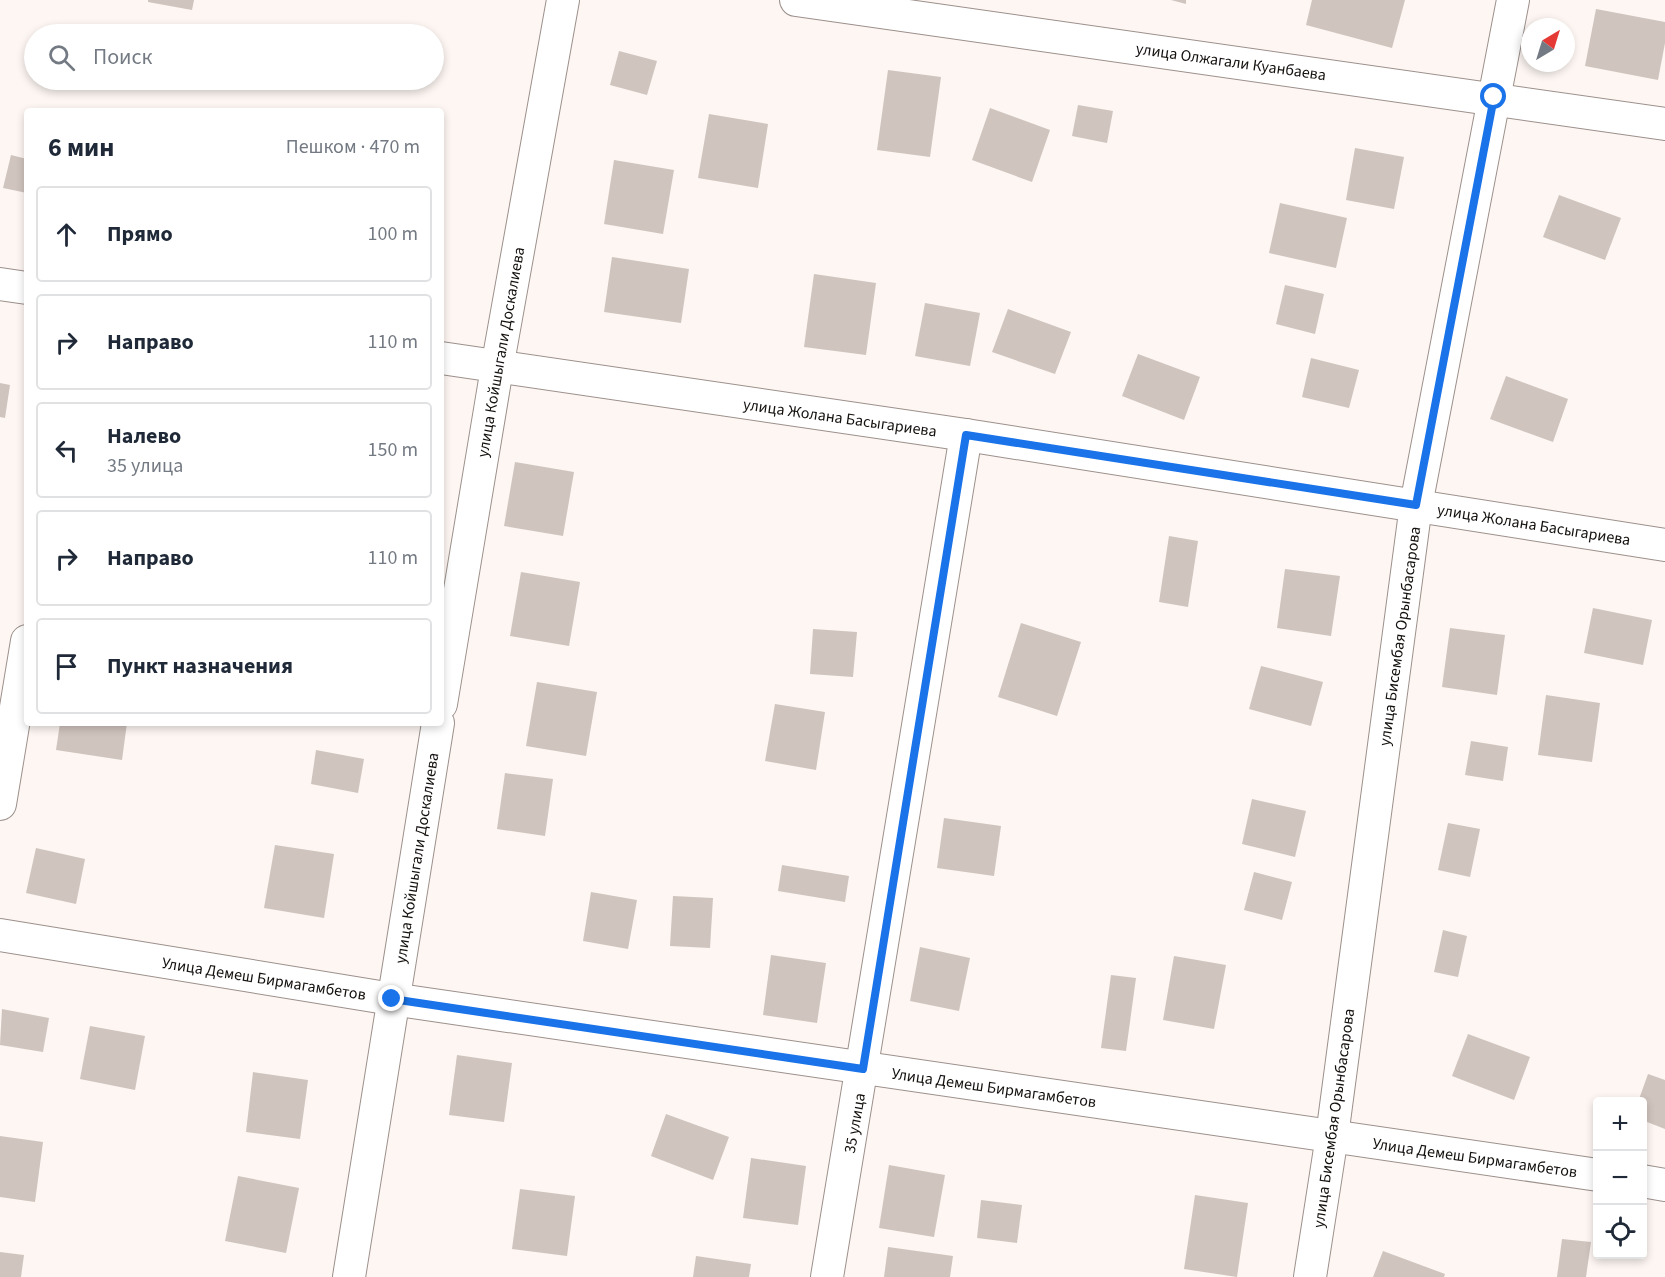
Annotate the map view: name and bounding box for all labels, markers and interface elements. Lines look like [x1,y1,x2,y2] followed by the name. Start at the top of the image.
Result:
[1521,18,1575,72] north arrow
[24,24,444,90] search box
[1134,38,1327,86] street label: улица Олжагали Куанбаева
[45,41,78,74] icon: search
[93,41,152,73] text: Поиск
[1480,83,1506,109] route start
[48,129,114,166] text: 6 мин
[286,133,420,161] text: Пешком · 470 m
[50,218,83,251] icon: ahead
[107,218,173,250] text: Прямо
[368,220,418,248] text: 100 m
[472,245,530,459] street label: улица Койшыгали Доскалиева
[50,326,83,359] icon: right
[107,326,194,358] text: Направо
[368,328,418,356] text: 110 m
[742,394,938,442] street label: улица Жолана Басыгариева
[107,420,181,452] text: Налево
[50,434,83,467] icon: left
[368,436,418,464] text: 150 m
[107,452,183,480] text: 35 улица
[1436,499,1632,551] street label: улица Жолана Басыгариева
[1374,525,1426,747] street label: улица Бисембая Орынбасарова
[50,542,83,575] icon: right
[107,542,194,574] text: Направо
[368,544,418,572] text: 110 m
[50,650,83,683] icon: arrive
[107,650,293,682] text: Пункт назначения
[389,751,445,965] street label: улица Койшыгали Доскалиева
[160,952,367,1006] street label: Улица Демеш Бирмагамбетов
[378,985,404,1011] route end
[1308,1007,1360,1229] street label: улица Бисембая Орынбасарова
[890,1063,1098,1113] street label: Улица Демеш Бирмагамбетов
[839,1091,871,1155] street label: 35 улица
[1593,1097,1647,1259] map controls
[1593,1097,1647,1151] button: +
[1371,1133,1579,1183] street label: Улица Демеш Бирмагамбетов
[1593,1151,1647,1205] button: −
[1593,1205,1647,1259] button: locate

